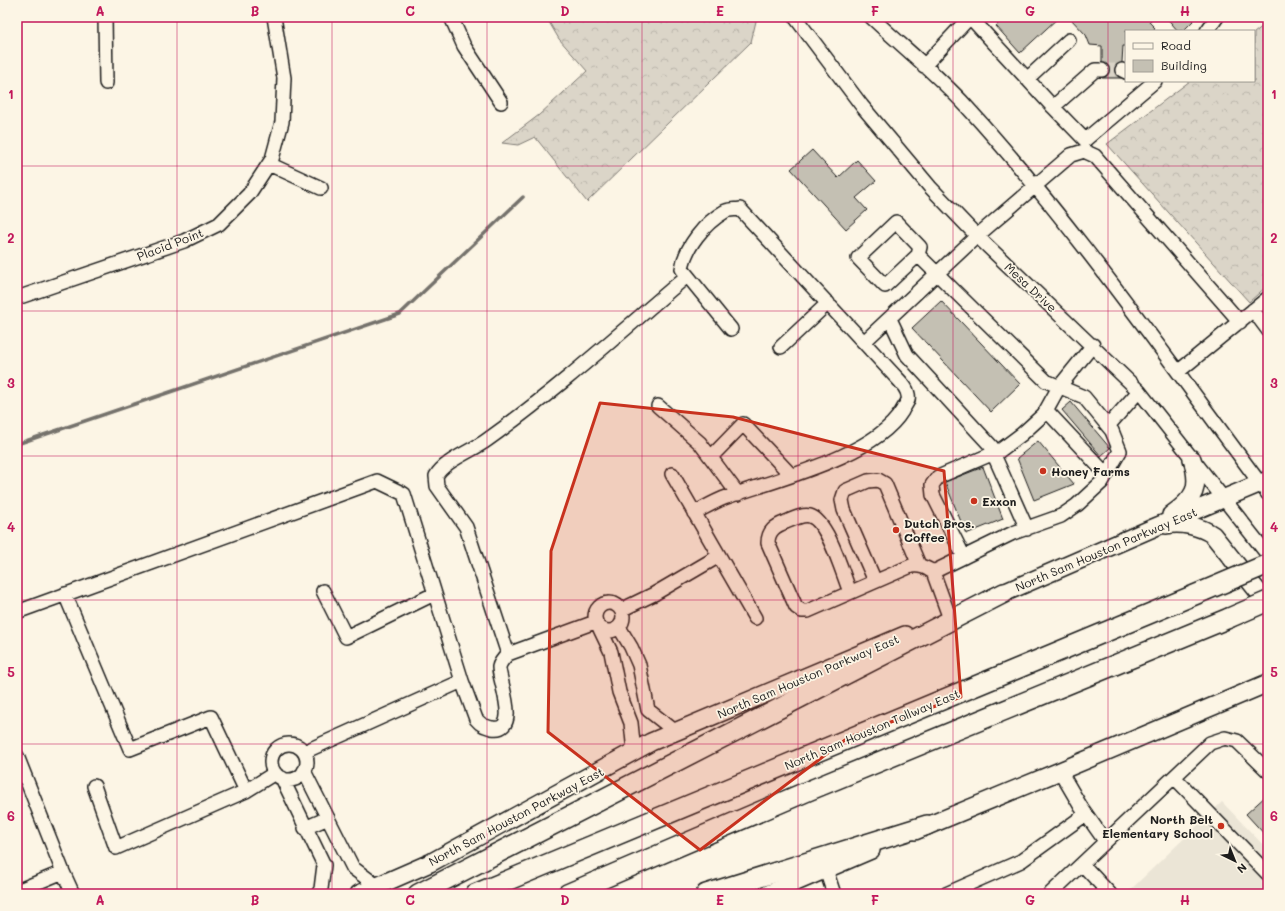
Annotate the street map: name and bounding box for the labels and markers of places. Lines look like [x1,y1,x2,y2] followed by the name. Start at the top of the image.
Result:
[1051,463,1130,479] place label: Honey Farms
[1038,466,1048,476] marker: Honey Farms
[982,493,1017,509] place label: Exxon
[969,496,979,506] marker: Exxon
[904,515,975,545] place label: Dutch Bros. Coffee
[891,525,901,535] marker: Dutch Bros. Coffee
[1102,811,1213,841] place label: North Belt Elementary School
[1216,821,1226,831] marker: North Belt Elementary School

